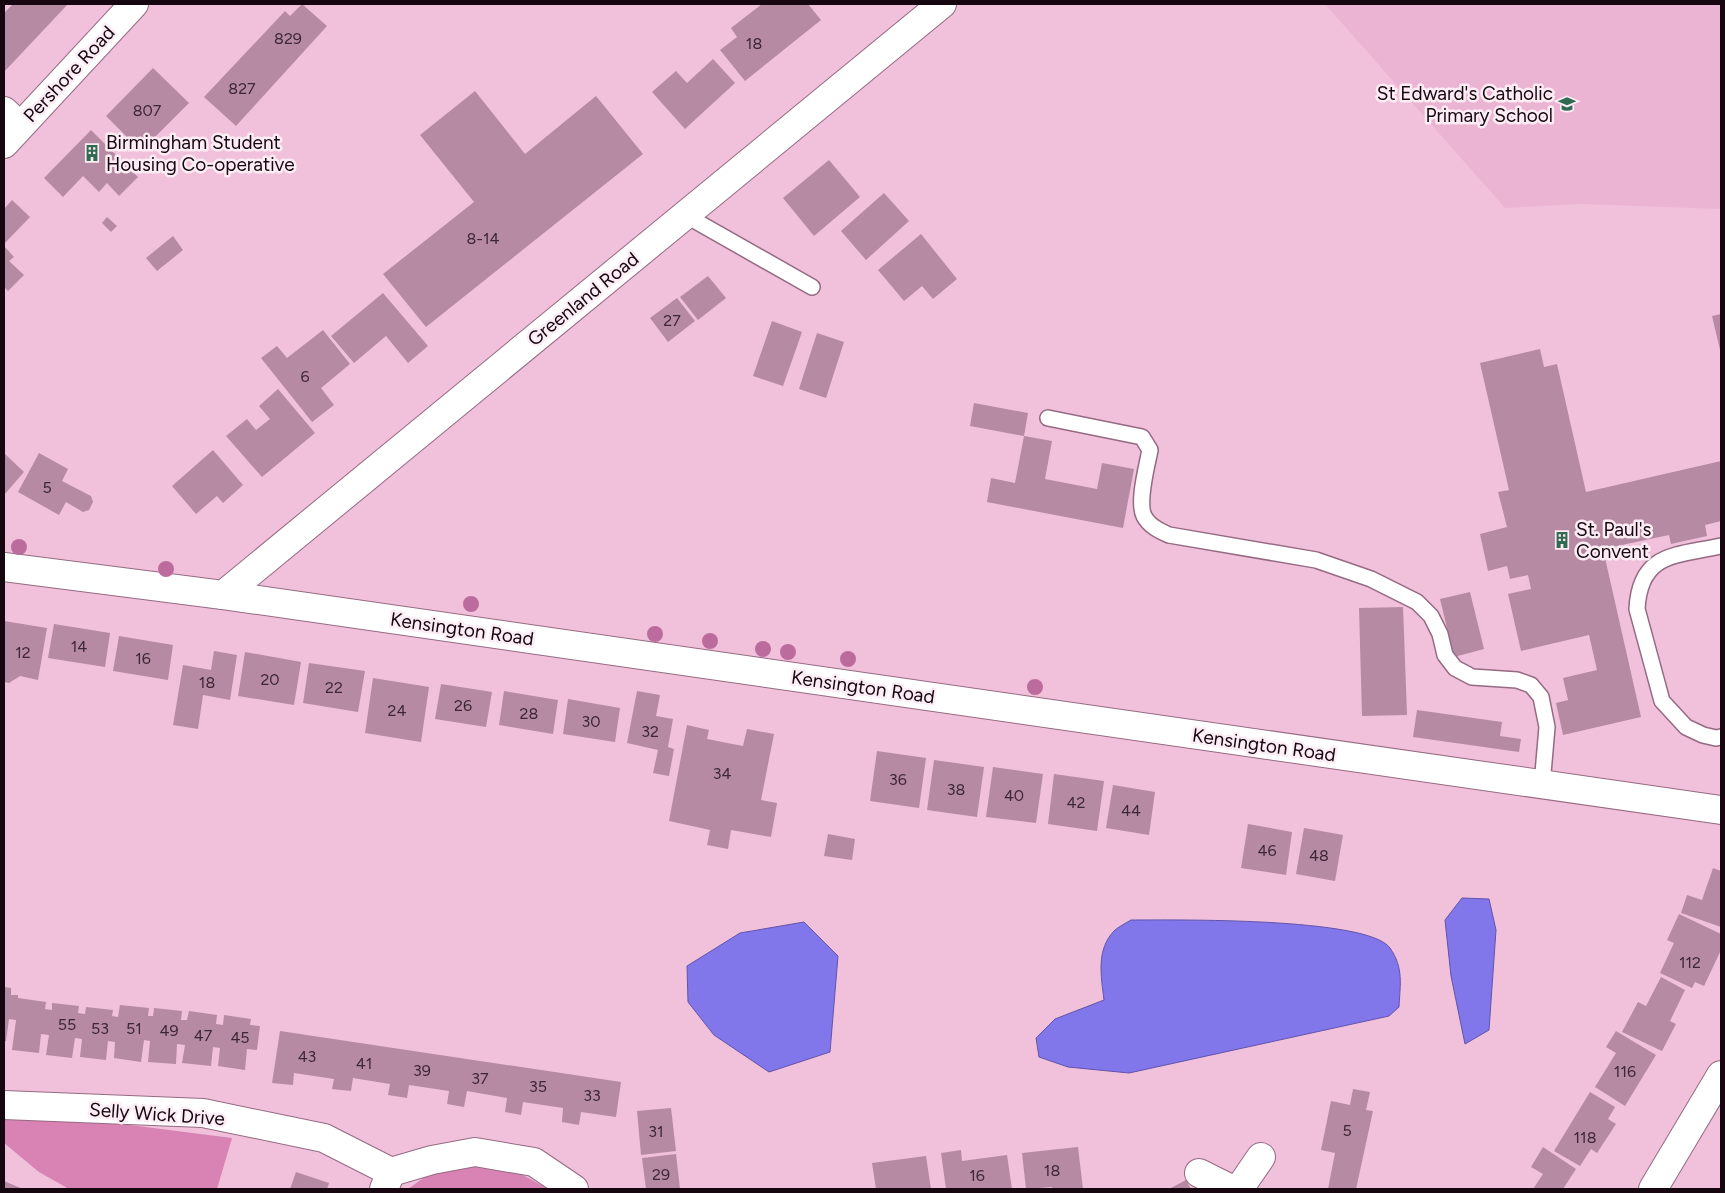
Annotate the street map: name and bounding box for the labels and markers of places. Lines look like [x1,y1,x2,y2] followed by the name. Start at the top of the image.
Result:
[1377,82,1553,127] place label: St Edward's Catholic Primary School
[1557,94,1577,114] school or university icon: St Edward's Catholic Primary School
[106,131,295,176] place label: Birmingham Student Housing Co-operative
[82,143,102,163] building icon: Birmingham Student Housing Co-operative
[1576,518,1652,563] place label: St. Paul's Convent
[1552,530,1572,550] building icon: St. Paul's Convent

